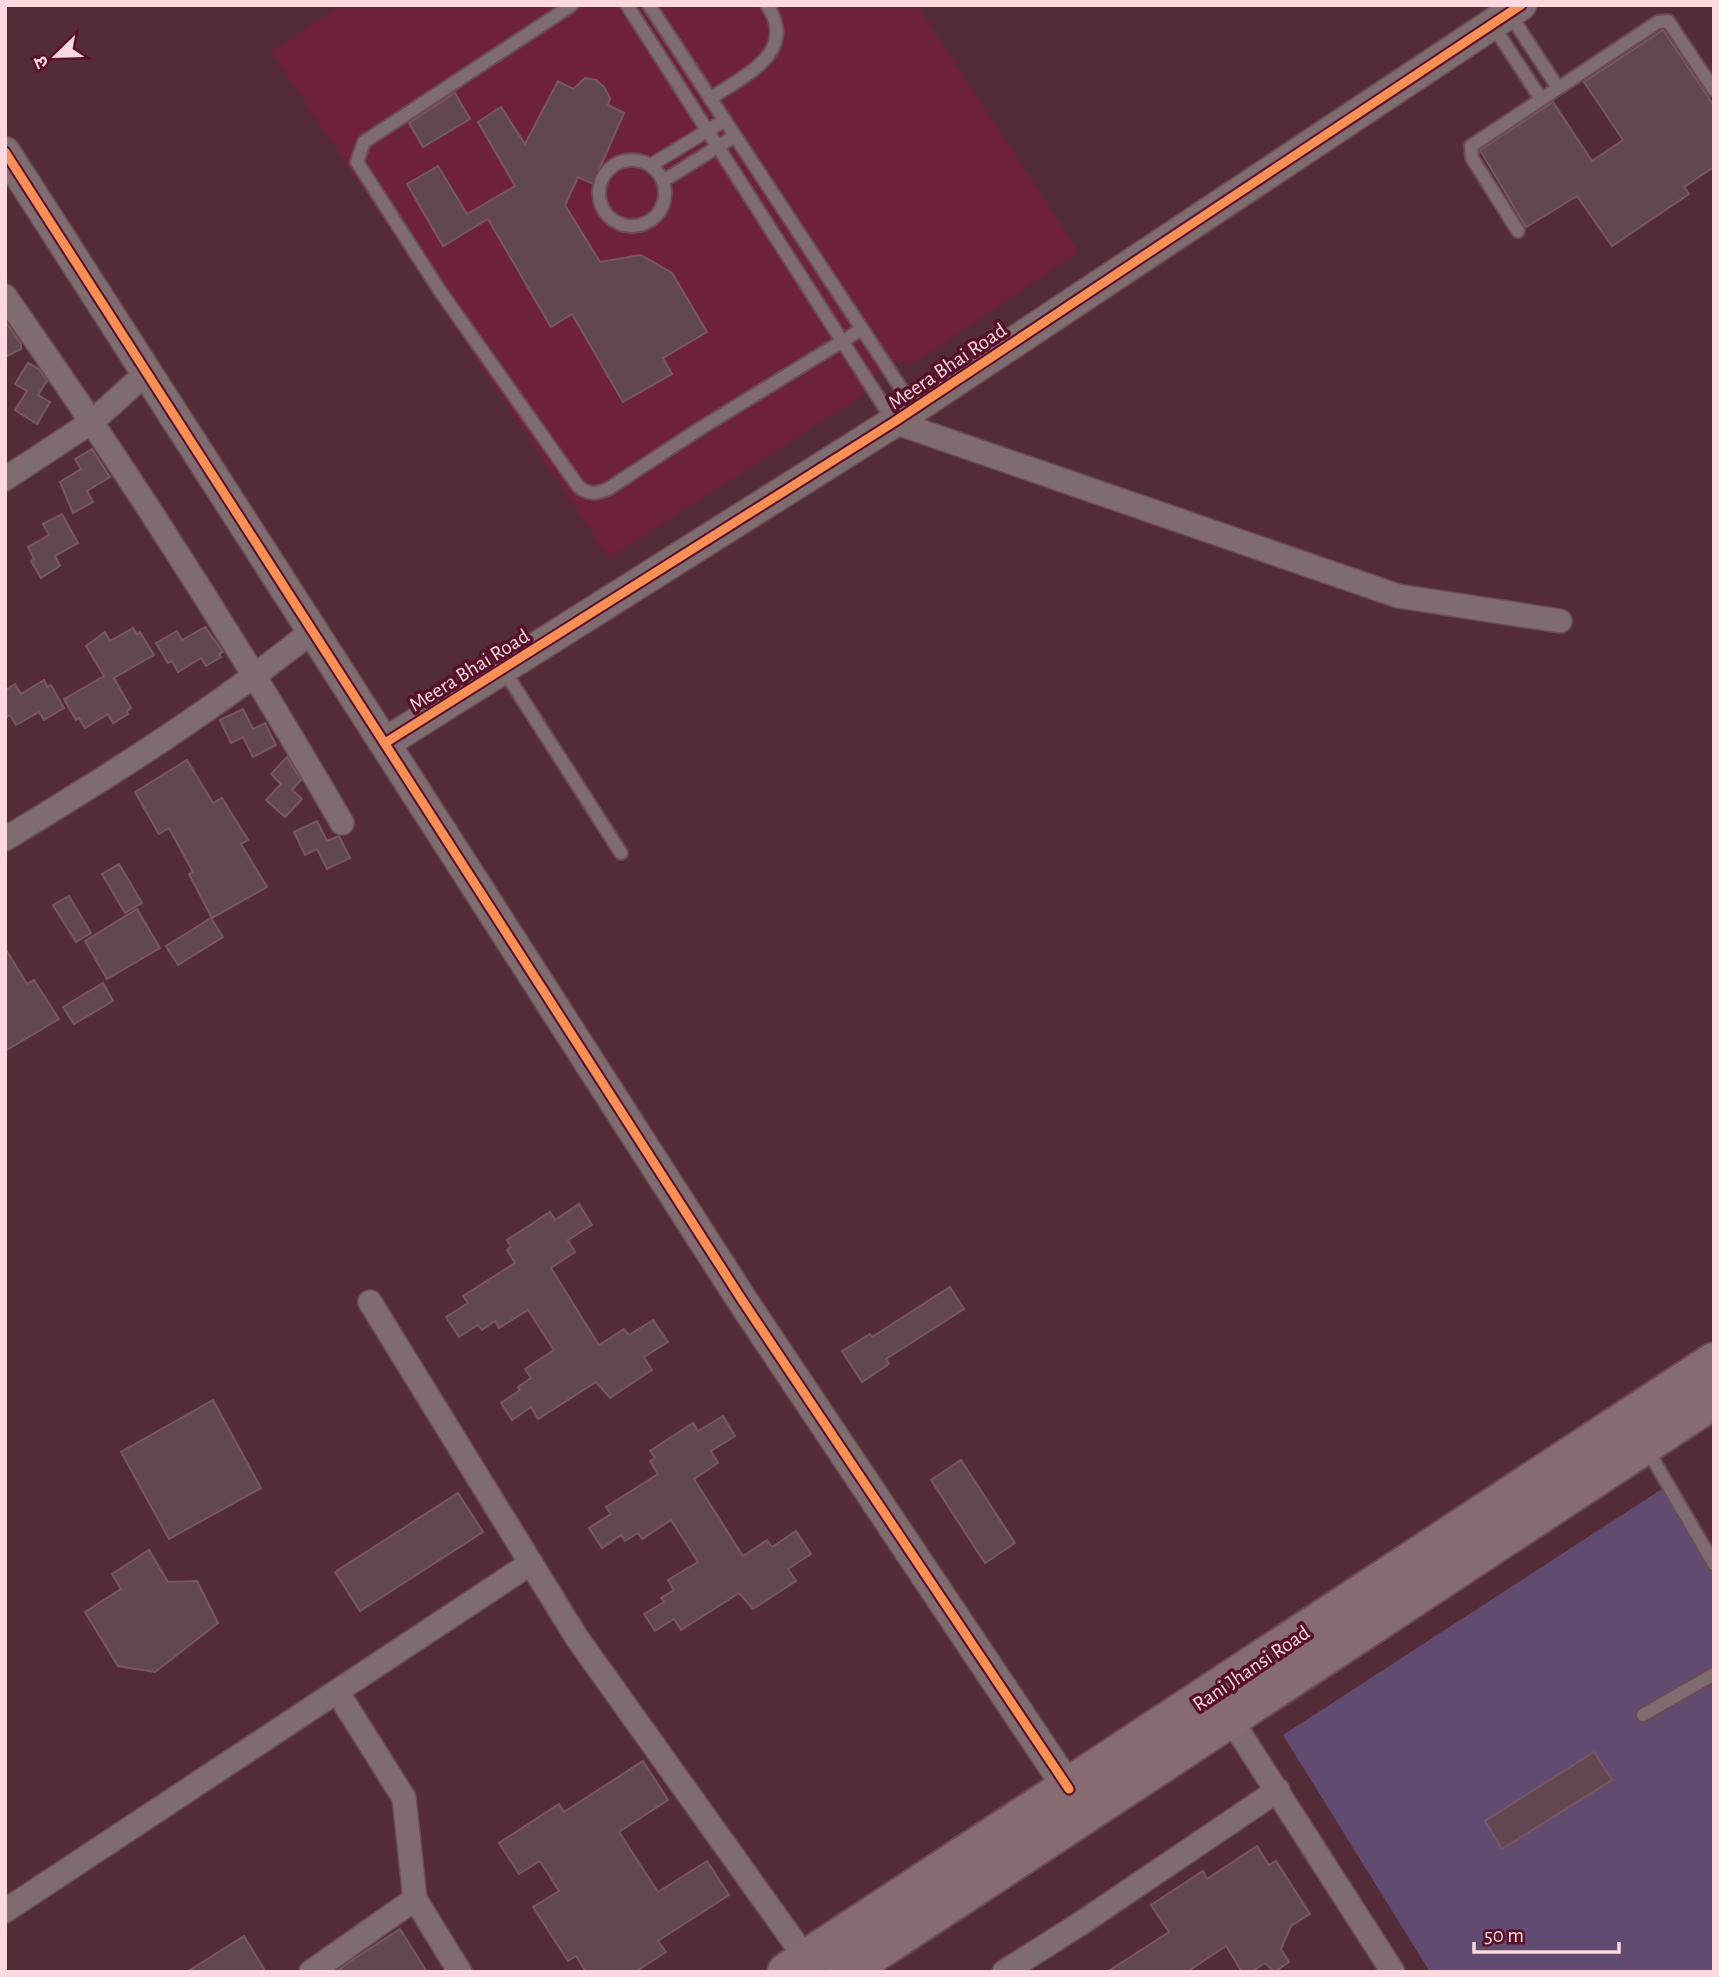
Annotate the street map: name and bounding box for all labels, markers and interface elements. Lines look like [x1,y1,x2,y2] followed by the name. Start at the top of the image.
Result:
[21,21,91,91] north arrow
[30,52,53,71] text: उ
[884,319,1010,414] street label: Meera Bhai Road
[405,625,533,716] street label: Meera Bhai Road
[1189,1622,1314,1715] street label: Rani Jhansi Road
[1474,1910,1619,1954] scale bar
[1484,1925,1524,1946] text: 50 m

